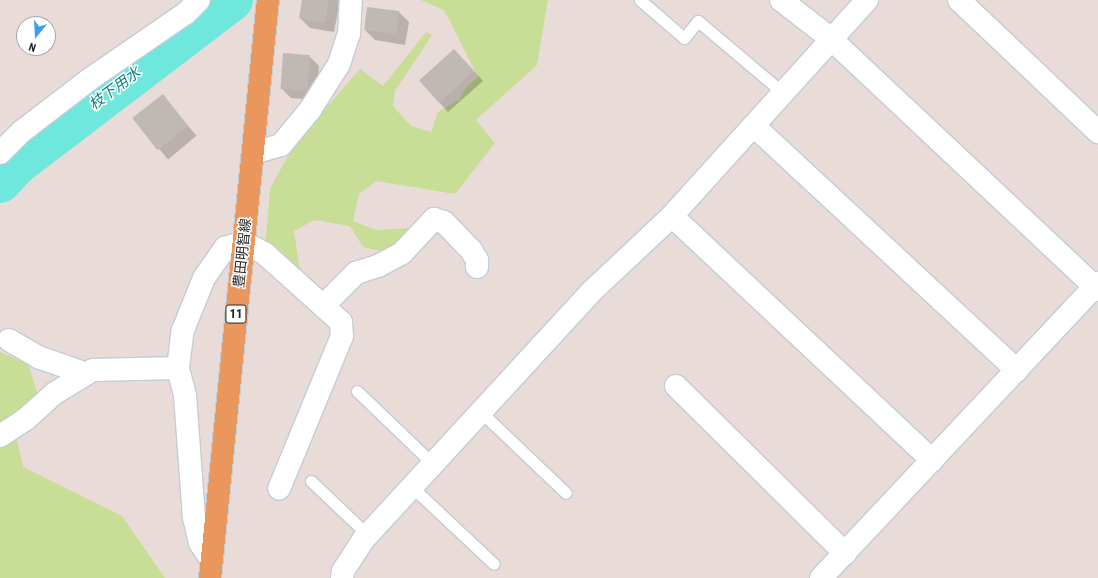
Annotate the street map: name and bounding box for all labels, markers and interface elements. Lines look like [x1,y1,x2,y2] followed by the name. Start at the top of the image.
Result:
[16,16,56,56] north arrow
[27,40,38,54] text: N
[86,64,144,114] water label: 枝下用水
[230,217,254,289] street label: 豊田明智線
[225,303,247,325] road number: 11

